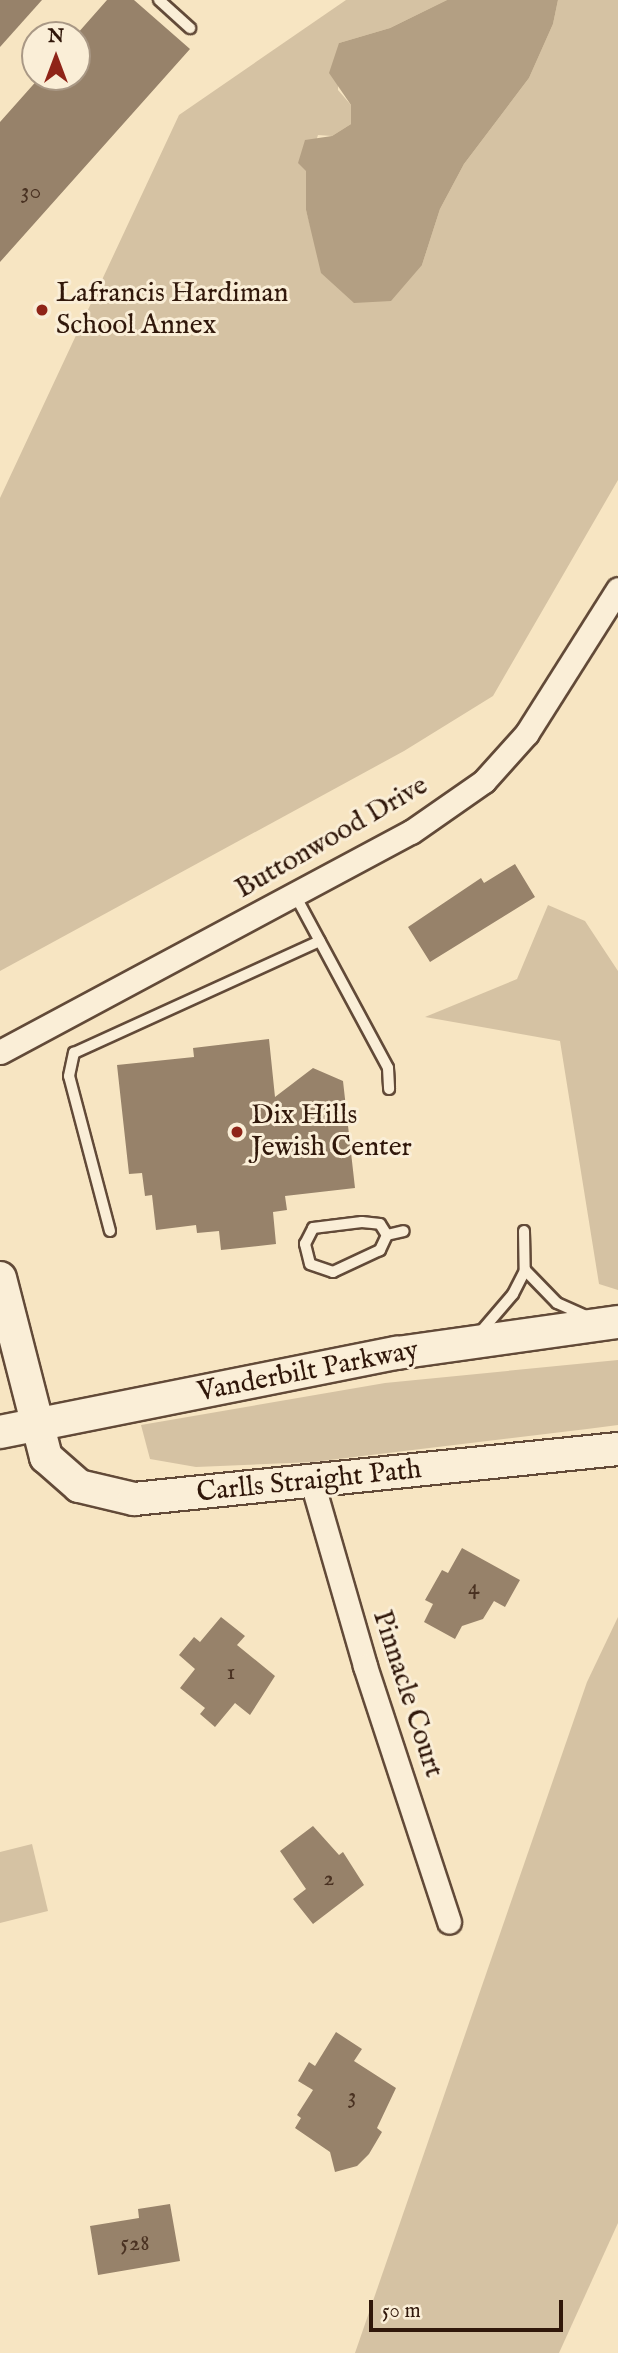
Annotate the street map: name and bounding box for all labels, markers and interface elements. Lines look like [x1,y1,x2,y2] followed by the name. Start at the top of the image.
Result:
[21,21,91,91] north arrow
[48,25,64,49] text: N
[21,178,41,206] house number: 30
[56,277,288,343] place label: Lafrancis Hardiman School Annex
[34,302,50,318] marker: Lafrancis Hardiman School Annex
[230,769,434,907] street label: Buttonwood Drive
[251,1099,412,1165] place label: Dix Hills Jewish Center
[229,1124,245,1140] marker: Dix Hills Jewish Center
[195,1334,421,1410] street label: Vanderbilt Parkway
[195,1453,423,1511] street label: Carlls Straight Path
[468,1574,480,1602] house number: 4
[364,1606,450,1782] street label: Pinnacle Court
[227,1659,235,1687] house number: 1
[323,1865,335,1893] house number: 2
[348,2083,356,2111] house number: 3
[120,2230,150,2258] house number: 528
[373,2286,567,2330] scale bar
[382,2298,421,2325] text: 50 m

